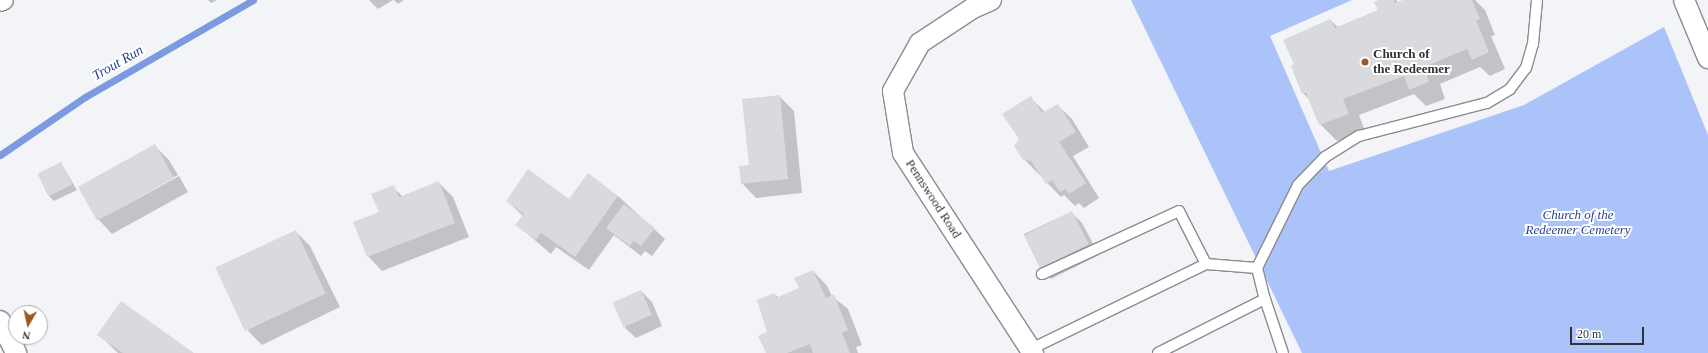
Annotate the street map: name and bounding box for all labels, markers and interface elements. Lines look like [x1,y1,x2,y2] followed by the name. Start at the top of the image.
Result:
[90,42,146,84] water label: Trout Run
[1373,47,1450,78] place label: Church of the Redeemer
[1360,57,1370,67] marker: Church of the Redeemer
[902,157,964,241] street label: Pennswood Road
[1525,208,1631,239] park label: Church of the Redeemer Cemetery
[8,305,48,345] north arrow
[1572,319,1646,345] scale bar
[1577,327,1601,341] text: 20 m
[21,329,31,342] text: N

